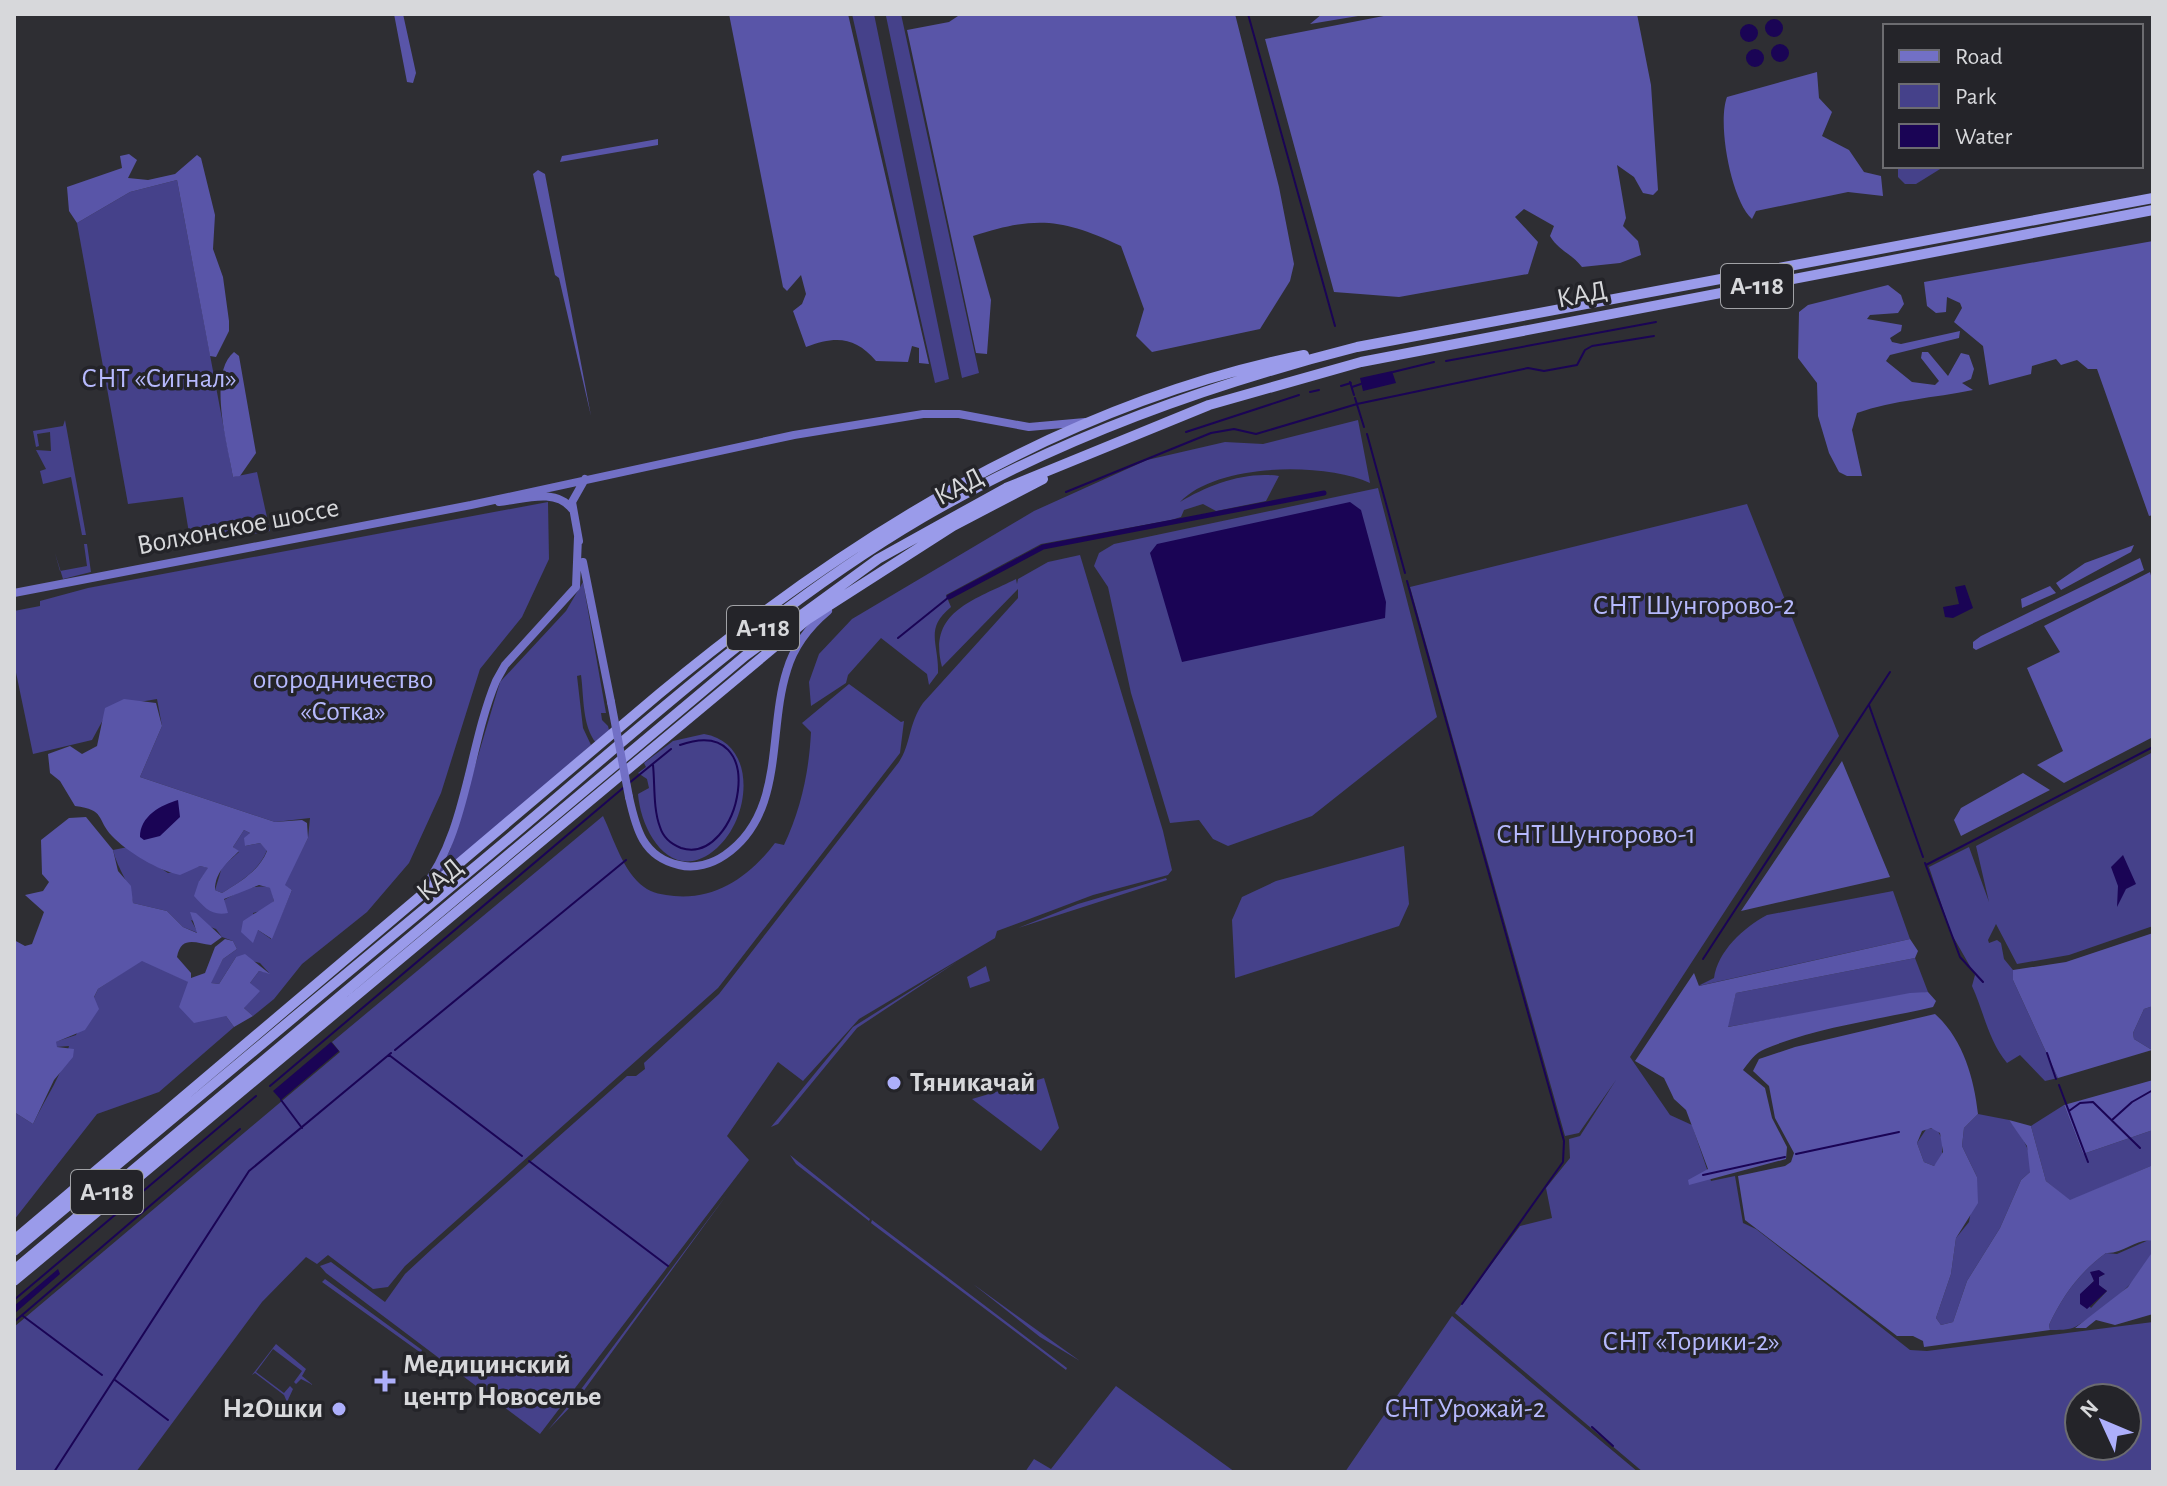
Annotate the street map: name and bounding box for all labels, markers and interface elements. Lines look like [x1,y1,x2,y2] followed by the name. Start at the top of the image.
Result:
[1883,24,2143,168] legend
[1955,45,2003,69] text: Road
[1955,85,1996,109] text: Park
[1955,125,2013,149] text: Water
[1721,264,1793,308] road number: А-118
[1554,276,1610,314] street label: КАД
[81,365,237,393] park label: СНТ «Сигнал»
[930,463,988,511] street label: КАД
[135,494,341,560] street label: Волхонское шоссе
[1593,592,1795,620] park label: СНТ Шунгорово-2
[727,606,799,650] road number: А-118
[253,666,433,726] park label: огородничество «Сотка»
[1496,821,1696,849] park label: СНТ Шунгорово-1
[412,853,468,907] street label: КАД
[910,1069,1035,1097] place label: Тяникачай
[885,1074,903,1092] marker: Тяникачай
[71,1170,143,1214] road number: А-118
[1602,1328,1780,1356] park label: СНТ «Торики-2»
[403,1351,601,1411] place label: Медицинский центр Новоселье
[374,1370,396,1392] marker: Медицинский центр Новоселье
[2063,1382,2143,1462] north arrow
[223,1395,323,1423] place label: H2Oшки
[1385,1395,1545,1423] park label: СНТ Урожай-2
[2076,1396,2103,1422] text: N
[330,1400,348,1418] marker: H2Oшки

